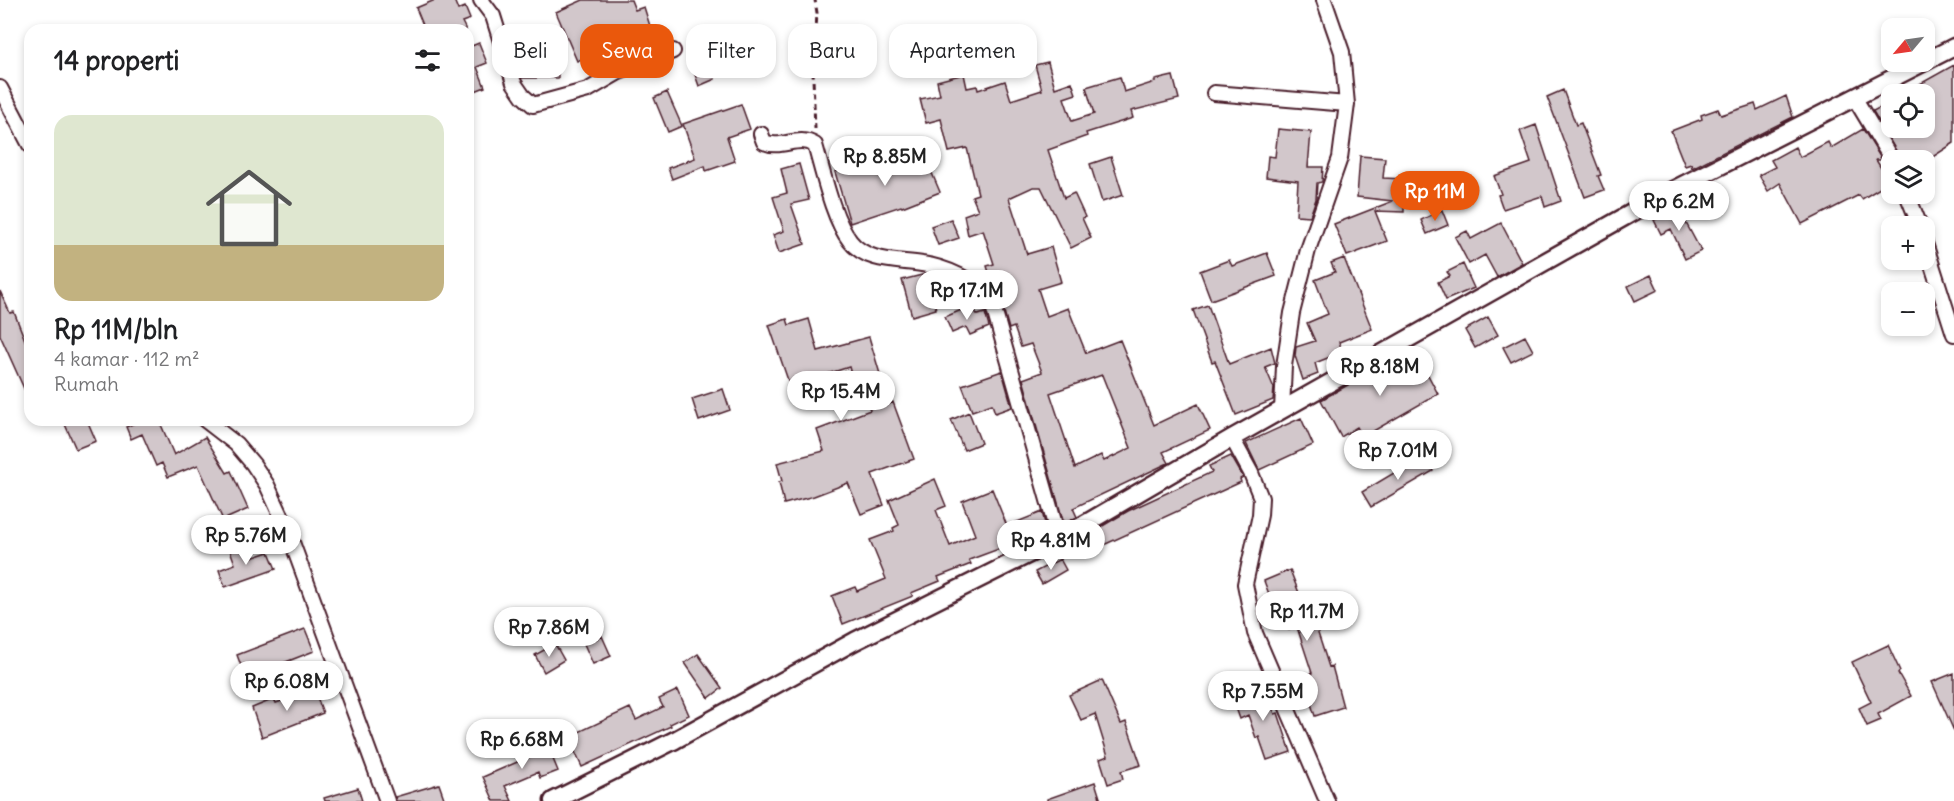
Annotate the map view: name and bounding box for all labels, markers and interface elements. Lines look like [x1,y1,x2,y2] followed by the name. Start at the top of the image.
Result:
[1881,18,1935,72] north arrow
[1881,18,1935,336] map controls
[492,24,568,78] chip: Beli
[580,24,674,78] chip: Sewa
[686,24,776,78] chip: Filter
[788,24,877,78] chip: Baru
[889,24,1037,78] chip: Apartemen
[54,44,179,77] text: 14 properti
[411,44,444,77] icon: filters
[1881,84,1935,138] button: locate
[823,136,947,187] pin: Rp 8.85M
[843,143,927,168] text: Rp 8.85M
[1881,150,1935,204] button: layers
[195,154,303,262] icon: home
[1386,171,1484,222] pin: Rp 11M
[1405,178,1466,203] text: Rp 11M
[1624,181,1734,232] pin: Rp 6.2M
[1643,188,1715,213] text: Rp 6.2M
[1881,216,1935,270] button: +
[905,270,1029,321] pin: Rp 17.1M
[930,277,1004,302] text: Rp 17.1M
[1881,282,1935,336] button: −
[54,313,178,346] text: Rp 11M/bln
[54,346,200,371] text: 4 kamar · 112 m²
[1318,346,1442,397] pin: Rp 8.18M
[1340,353,1420,378] text: Rp 8.18M
[54,371,119,396] text: Rumah
[779,371,903,422] pin: Rp 15.4M
[801,378,881,403] text: Rp 15.4M
[1336,430,1460,481] pin: Rp 7.01M
[1358,437,1438,462] text: Rp 7.01M
[184,515,308,566] pin: Rp 5.76M
[989,520,1113,571] pin: Rp 4.81M
[205,522,287,547] text: Rp 5.76M
[1011,527,1091,552] text: Rp 4.81M
[1245,591,1369,642] pin: Rp 11.7M
[1270,598,1344,623] text: Rp 11.7M
[487,607,611,658] pin: Rp 7.86M
[508,614,590,639] text: Rp 7.86M
[225,661,349,712] pin: Rp 6.08M
[244,668,330,693] text: Rp 6.08M
[1201,671,1325,722] pin: Rp 7.55M
[1222,678,1304,703] text: Rp 7.55M
[460,719,584,770] pin: Rp 6.68M
[480,726,564,751] text: Rp 6.68M

